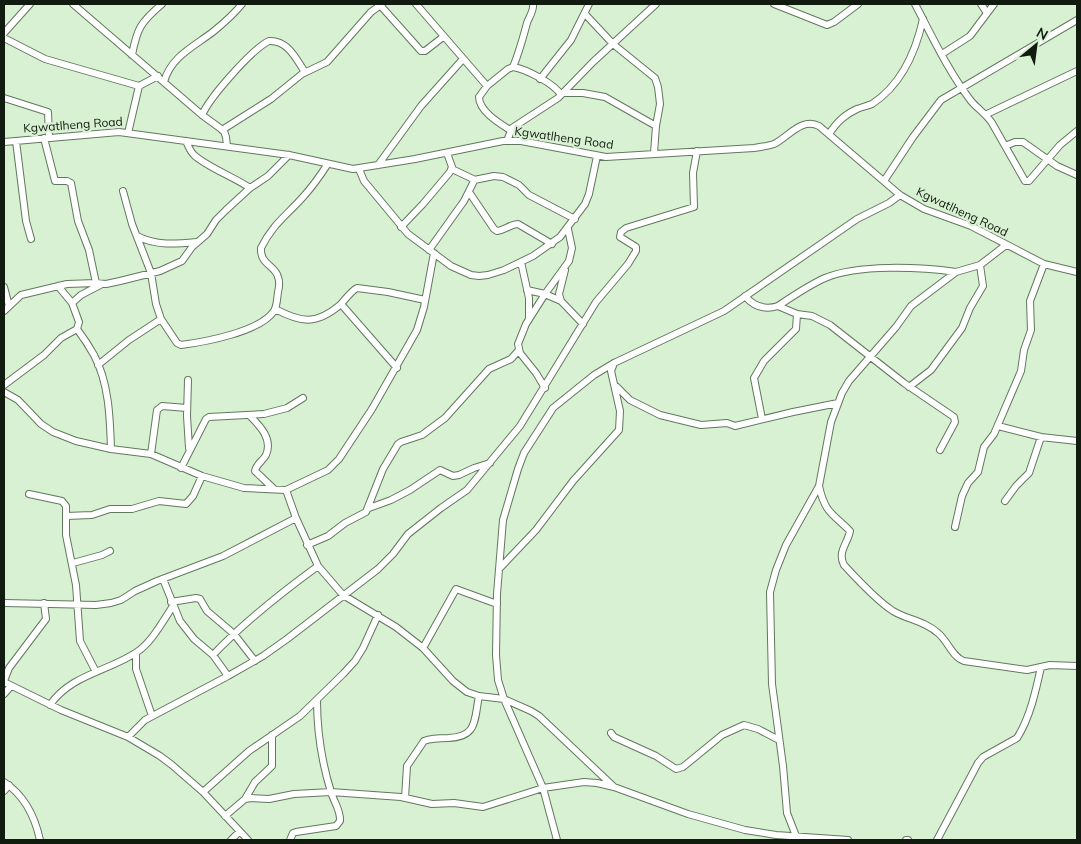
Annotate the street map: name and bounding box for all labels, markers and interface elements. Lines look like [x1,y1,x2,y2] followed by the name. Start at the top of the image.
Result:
[1011,20,1061,70] north arrow
[1033,23,1051,44] text: N
[23,114,123,135] street label: Kgwatlheng Road
[514,123,614,152] street label: Kgwatlheng Road
[914,184,1011,239] street label: Kgwatlheng Road

